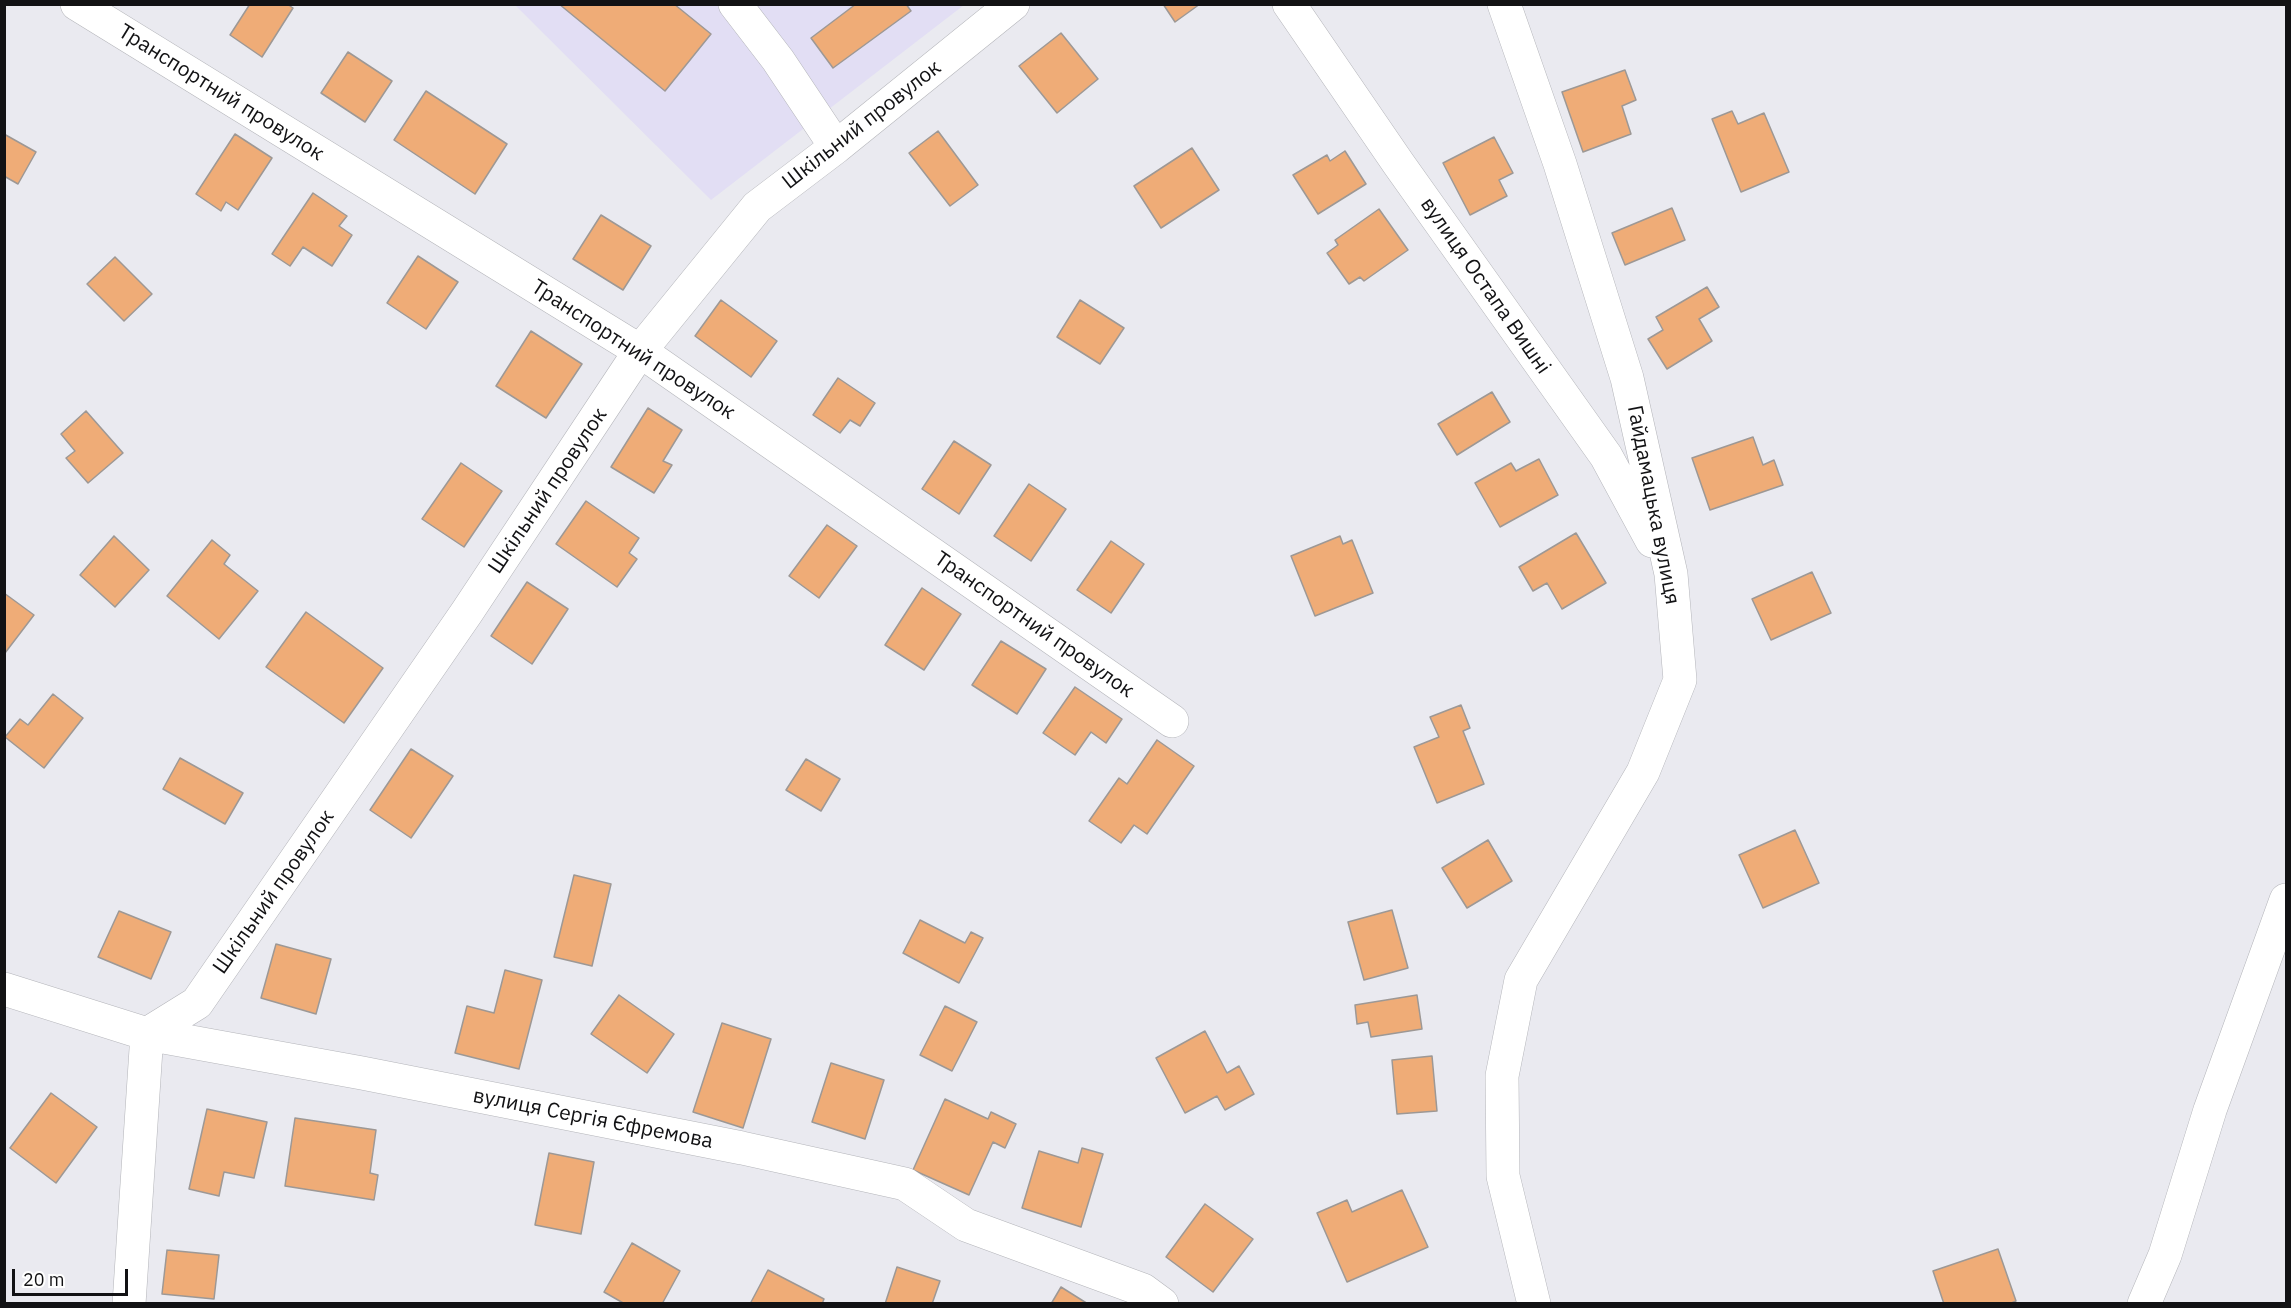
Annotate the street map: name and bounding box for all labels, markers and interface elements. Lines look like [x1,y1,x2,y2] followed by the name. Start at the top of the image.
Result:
[113,19,329,167] street label: Транспортний провулок
[778,55,946,195] street label: Шкільний провулок
[1415,193,1555,379] street label: вулиця Остапа Вишні
[526,275,740,425] street label: Транспортний провулок
[483,403,613,579] street label: Шкільний провулок
[1621,403,1685,607] street label: Гайдамацька вулиця
[929,546,1139,704] street label: Транспортний провулок
[208,805,340,979] street label: Шкільний провулок
[471,1083,715,1155] street label: вулиця Сергія Єфремова
[15,1257,130,1295] scale bar
[23,1268,65,1291] text: 20 m

